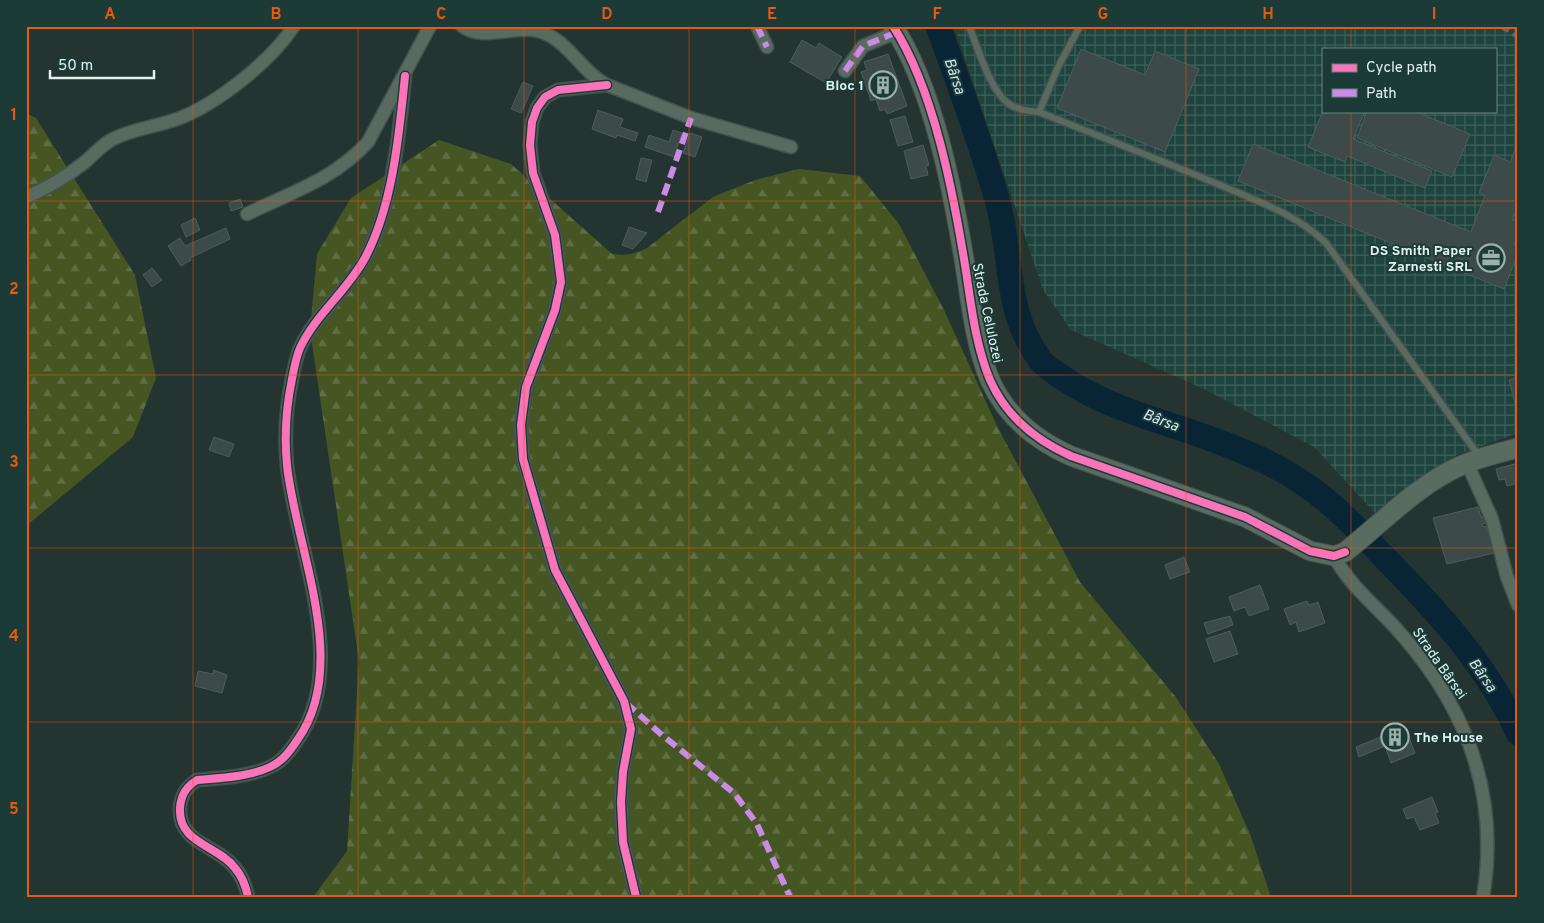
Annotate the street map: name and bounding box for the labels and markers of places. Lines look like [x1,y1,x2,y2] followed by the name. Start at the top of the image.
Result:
[868,70,898,100] building icon: Bloc 1
[826,78,864,95] place label: Bloc 1
[1370,243,1472,276] place label: DS Smith Paper Zarnesti SRL
[1476,243,1506,273] office icon: DS Smith Paper Zarnesti SRL
[1380,722,1410,752] building icon: The House
[1414,730,1483,747] place label: The House

